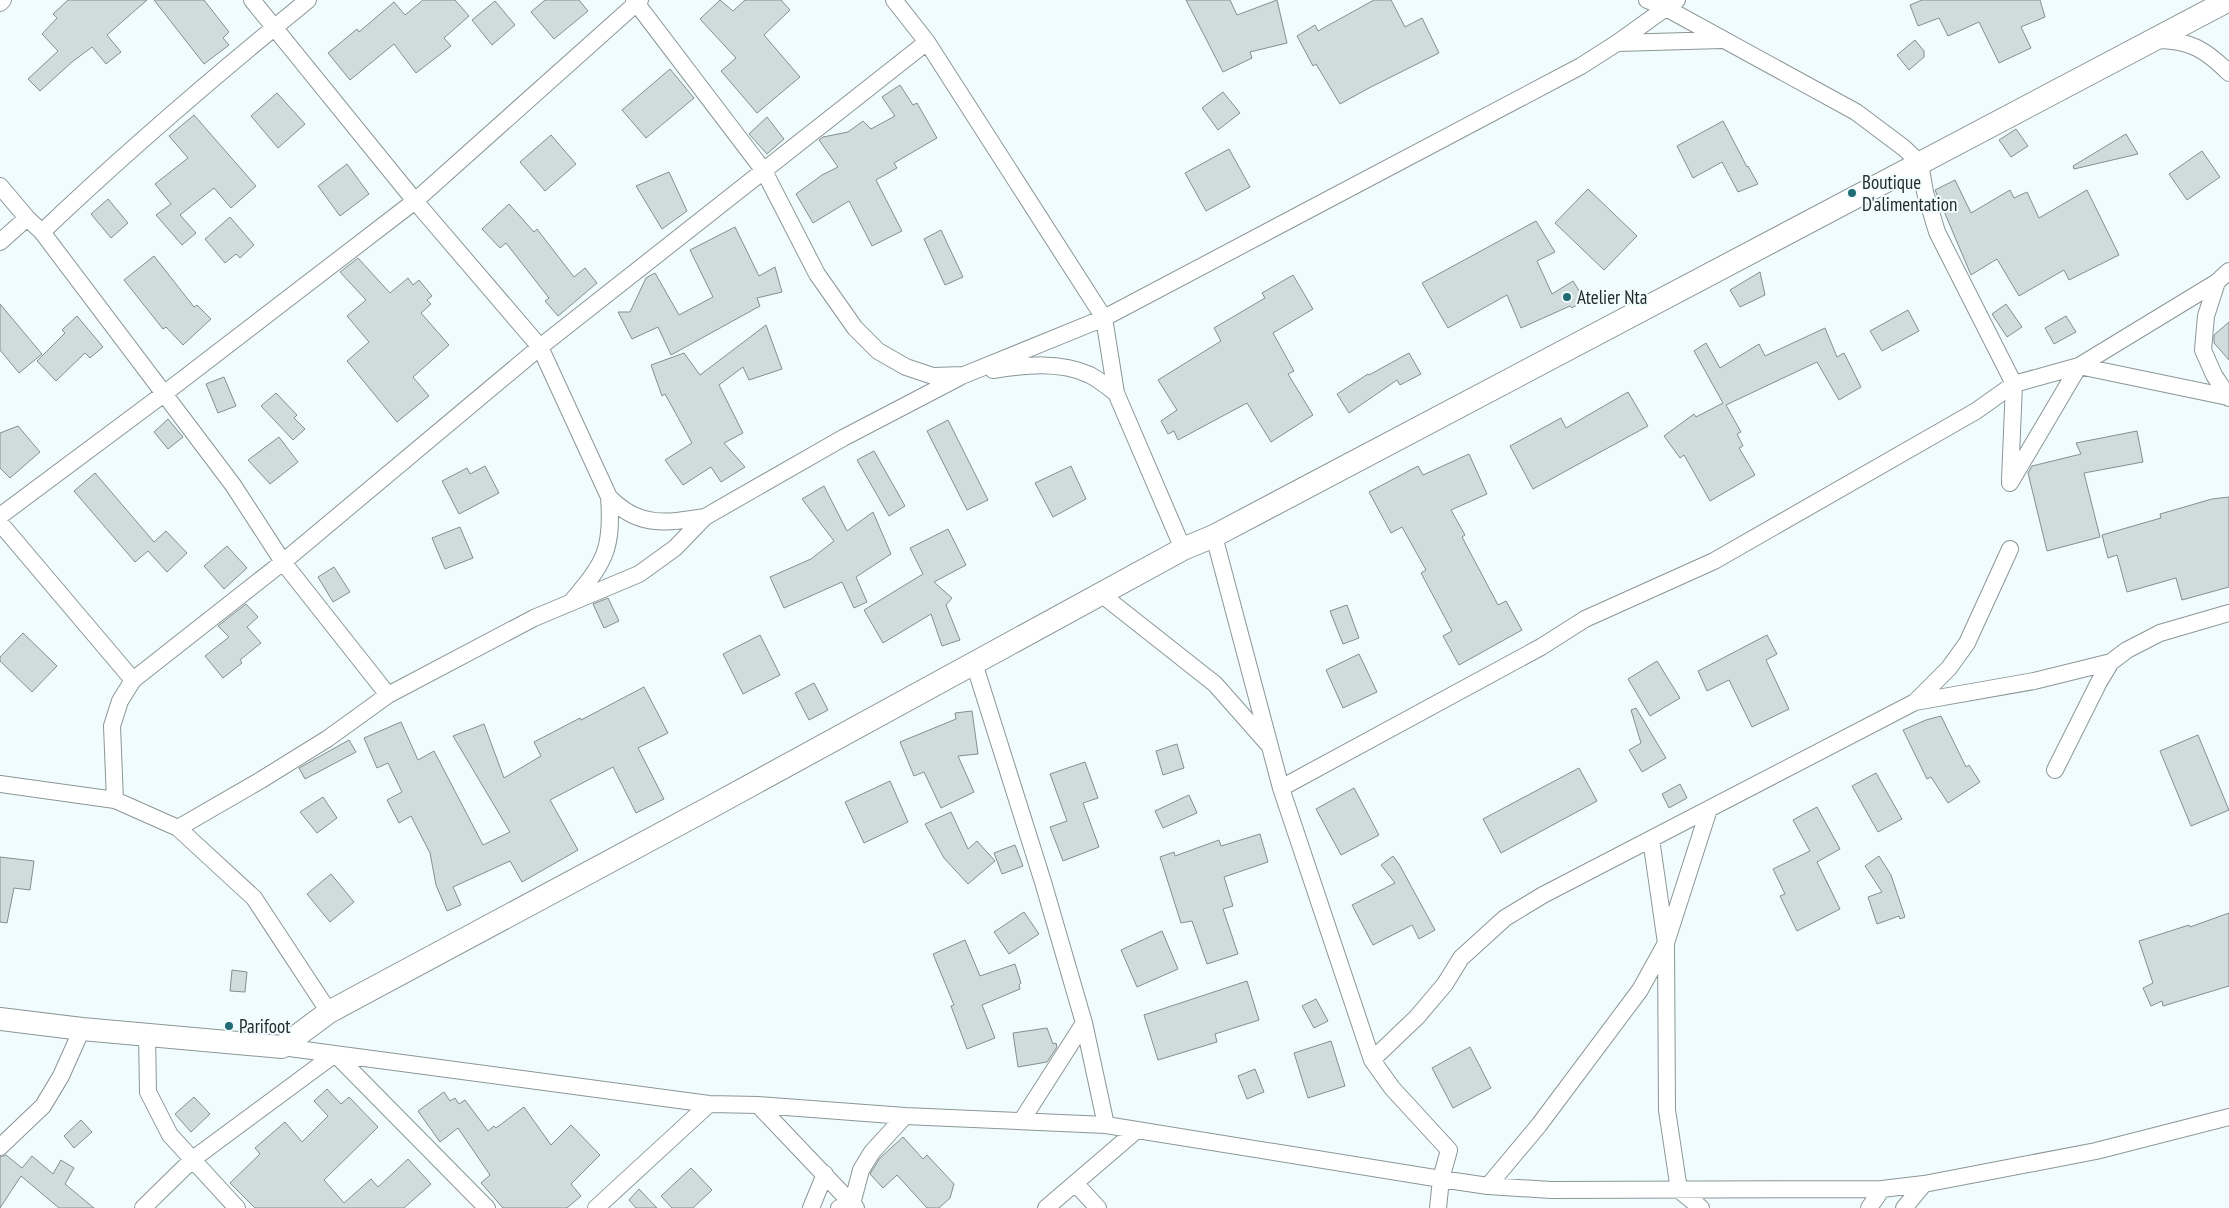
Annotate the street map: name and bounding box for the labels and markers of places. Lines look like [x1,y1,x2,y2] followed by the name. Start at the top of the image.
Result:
[1862,170,1957,216] place label: Boutique D'alimentation
[1846,187,1858,199] marker: Boutique D'alimentation
[1577,285,1647,309] place label: Atelier Nta
[1561,291,1573,303] marker: Atelier Nta
[239,1014,291,1038] place label: Parifoot
[223,1020,235,1032] marker: Parifoot

